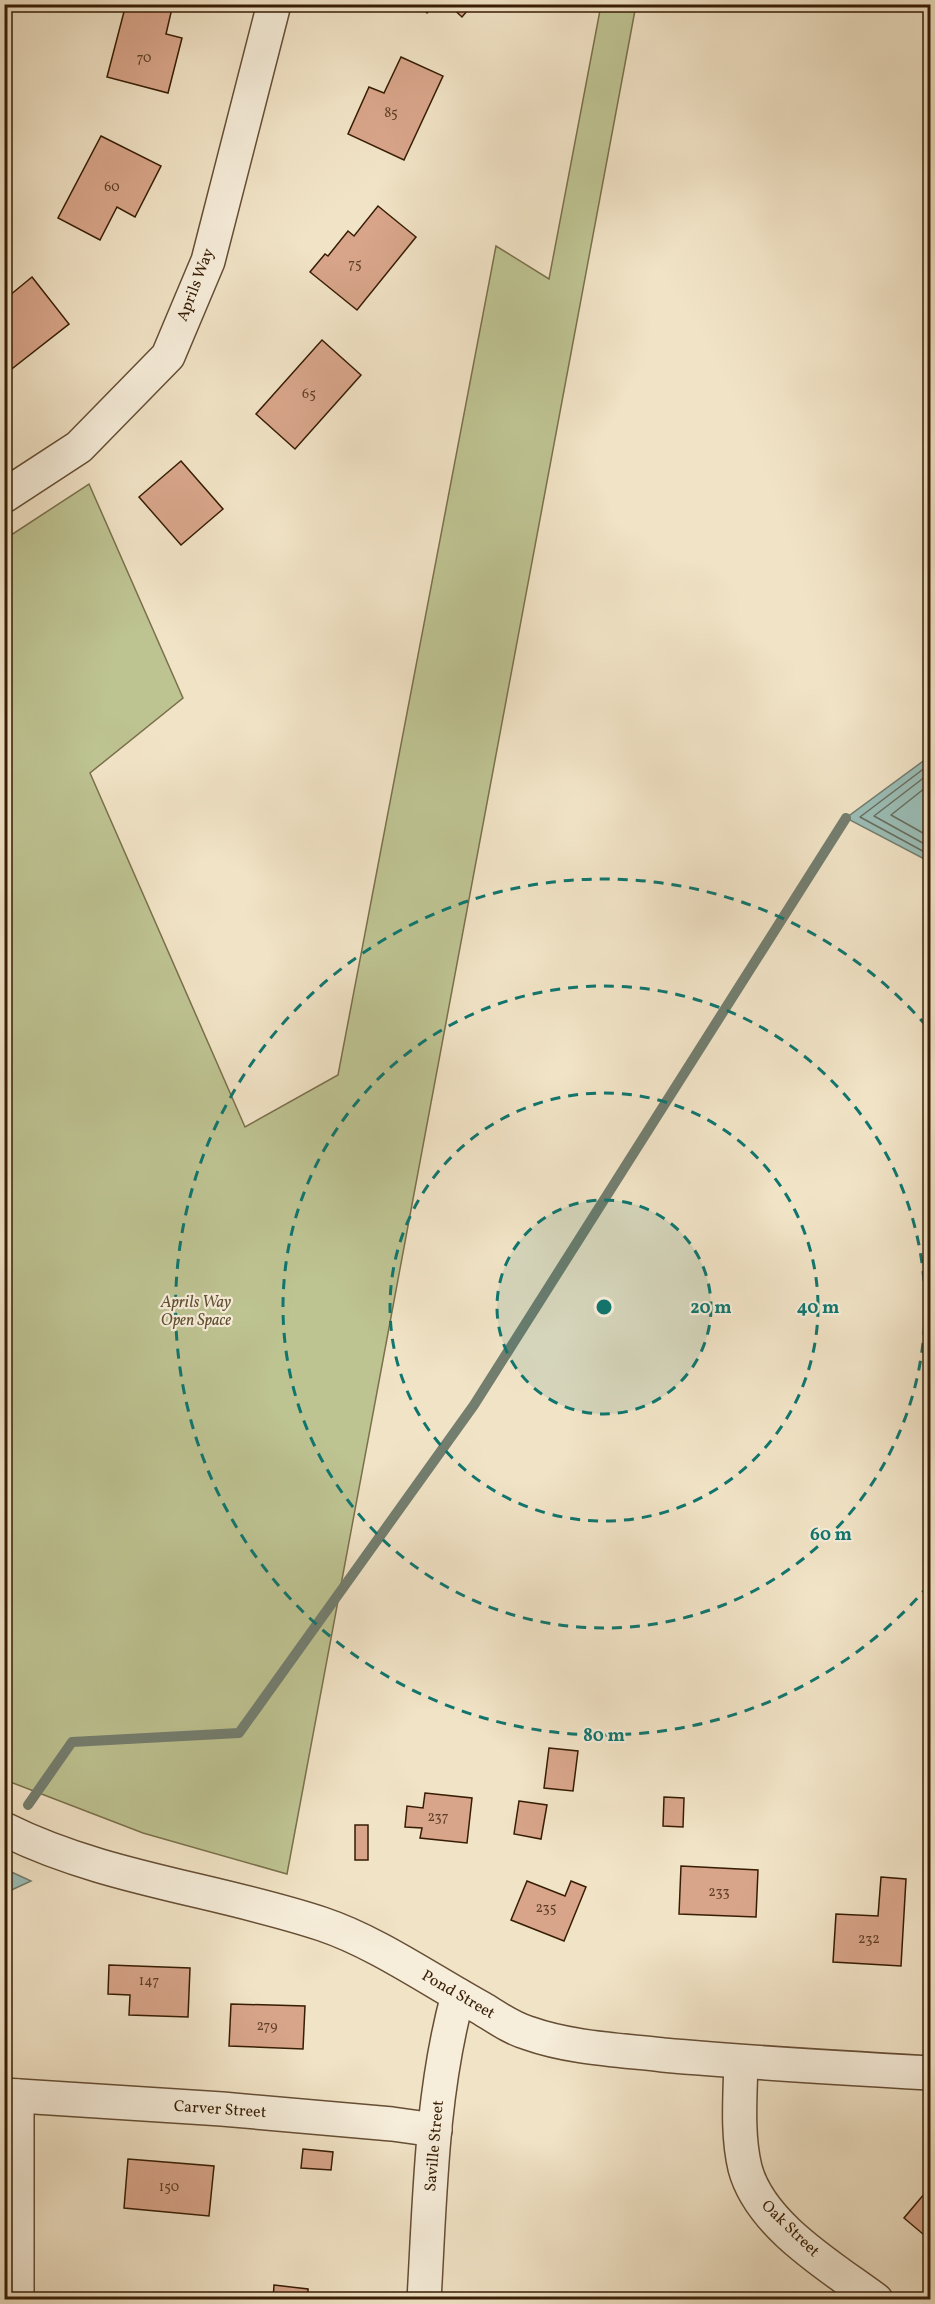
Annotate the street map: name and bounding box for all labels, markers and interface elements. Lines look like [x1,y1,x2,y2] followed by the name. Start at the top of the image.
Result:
[137,49,151,68] house number: 70
[384,104,398,123] house number: 85
[104,178,120,197] house number: 60
[172,245,220,325] street label: Aprils Way
[348,255,362,274] house number: 75
[302,385,316,404] house number: 65
[160,1292,231,1332] park label: Aprils Way Open Space
[690,1296,732,1321] text: 20 m
[797,1296,839,1321] text: 40 m
[594,1297,614,1317] centre of rings
[810,1523,852,1548] text: 60 m
[583,1724,625,1749] text: 80 m
[427,1808,449,1827] house number: 237
[708,1883,730,1902] house number: 233
[535,1899,557,1918] house number: 235
[858,1930,880,1949] house number: 232
[417,1965,499,2025] street label: Pond Street
[139,1972,159,1991] house number: 147
[256,2017,278,2036] house number: 279
[173,2096,267,2124] street label: Carver Street
[420,2099,450,2193] street label: Saville Street
[159,2178,179,2197] house number: 150
[756,2196,824,2263] street label: Oak Street

